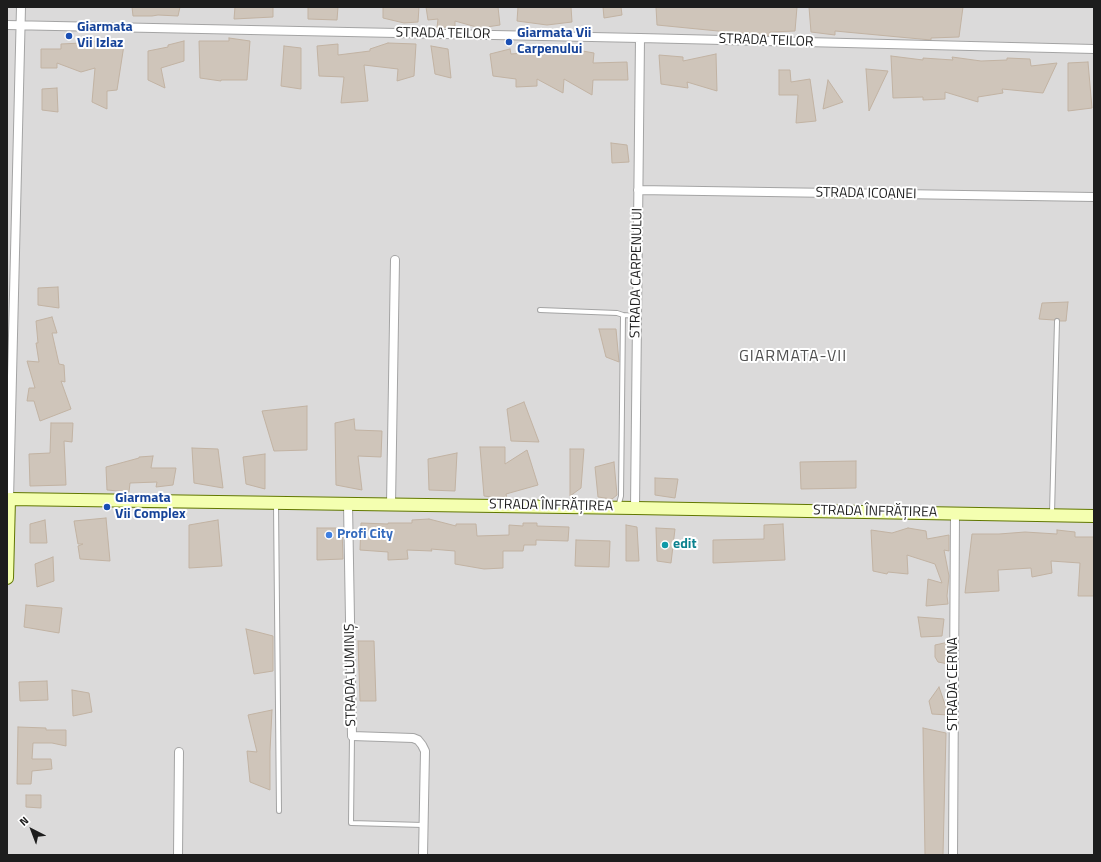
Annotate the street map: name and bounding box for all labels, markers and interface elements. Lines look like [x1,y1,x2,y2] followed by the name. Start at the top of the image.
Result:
[77,20,133,52] place label: Giarmata Vii Izlaz
[395,25,491,43] street label: STRADA TEILOR
[517,26,591,58] place label: Giarmata Vii Carpenului
[64,31,74,41] marker: Giarmata Vii Izlaz
[718,31,814,51] street label: STRADA TEILOR
[504,37,514,47] marker: Giarmata Vii Carpenului
[815,185,917,203] street label: STRADA ICOANEI
[627,208,647,338] street label: STRADA CARPENULUI
[739,347,847,367] district label: GIARMATA-VII
[115,491,186,524] place label: Giarmata Vii Complex
[489,497,613,515] street label: STRADA ÎNFRĂȚIREA
[102,502,112,512] marker: Giarmata Vii Complex
[813,503,937,521] street label: STRADA ÎNFRĂȚIREA
[337,527,393,543] place label: Profi City
[324,530,334,540] marker: Profi City
[673,537,697,553] place label: edit
[660,540,670,550] marker: edit
[342,623,360,727] street label: STRADA LUMINIȘ
[946,637,962,731] street label: STRADA CERNA
[12,810,52,850] north arrow
[16,813,32,830] text: N

